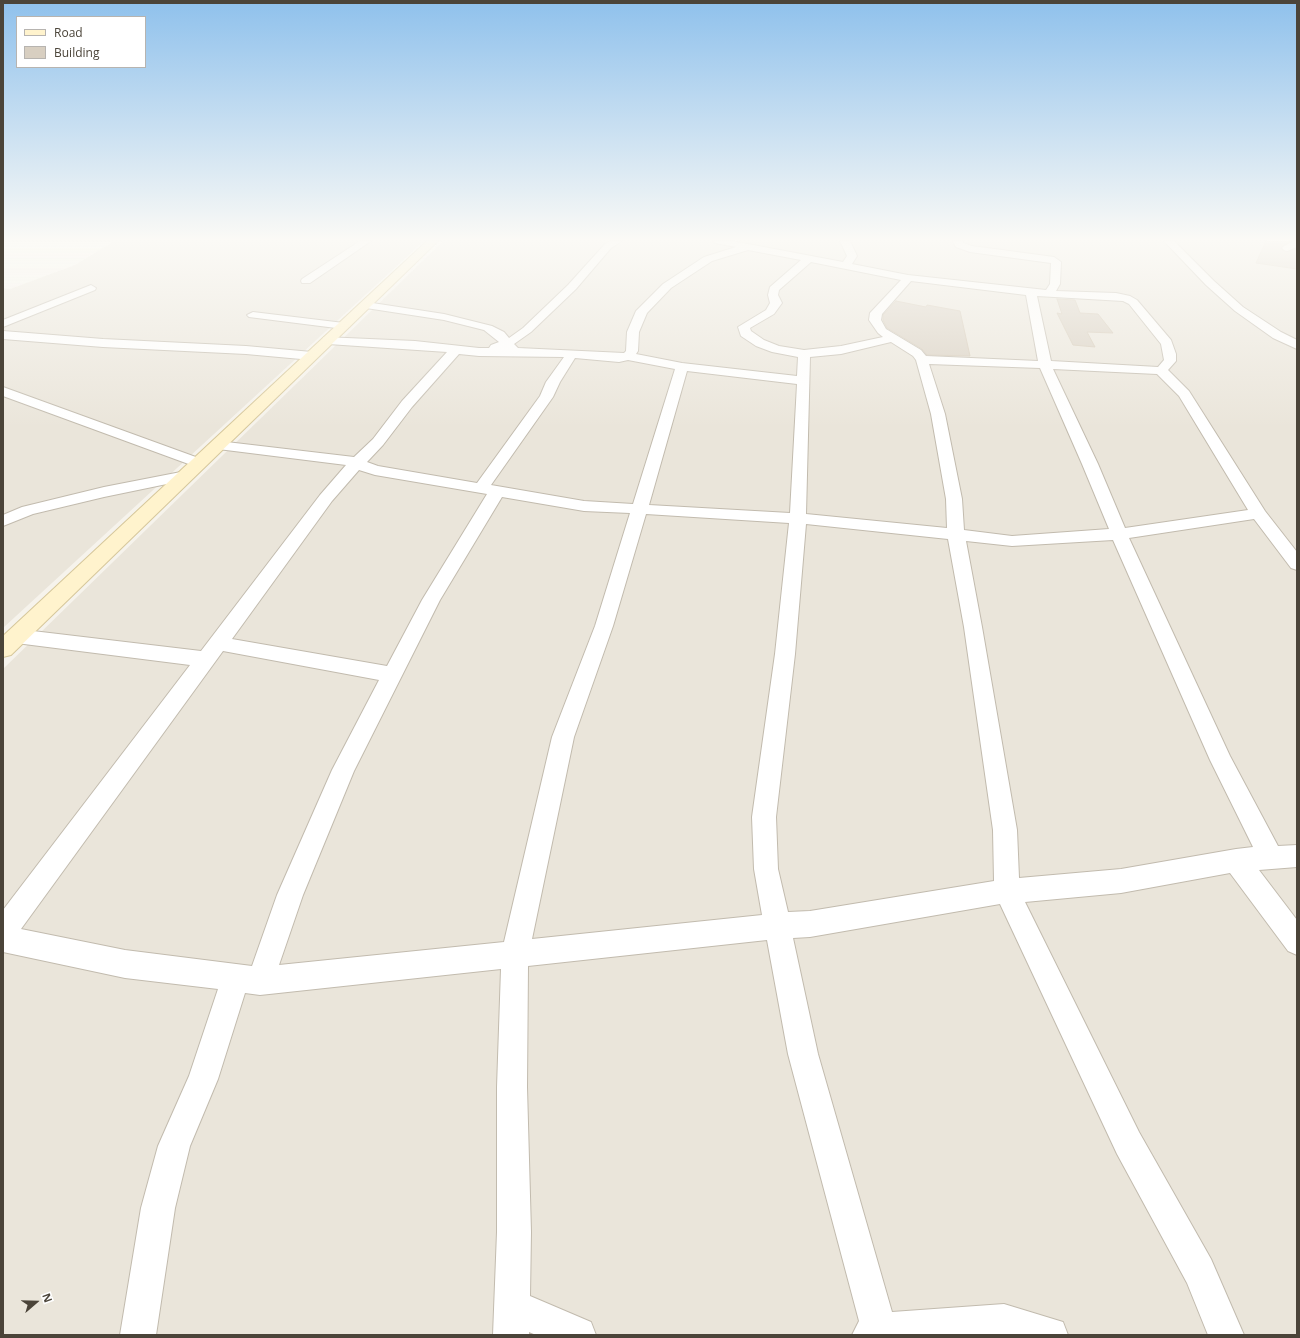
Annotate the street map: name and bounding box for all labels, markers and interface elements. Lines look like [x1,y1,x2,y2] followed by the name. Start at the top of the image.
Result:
[16,16,146,68] legend
[54,24,83,41] text: Road
[54,44,99,61] text: Building
[16,1282,56,1322] north arrow
[39,1291,56,1304] text: N

